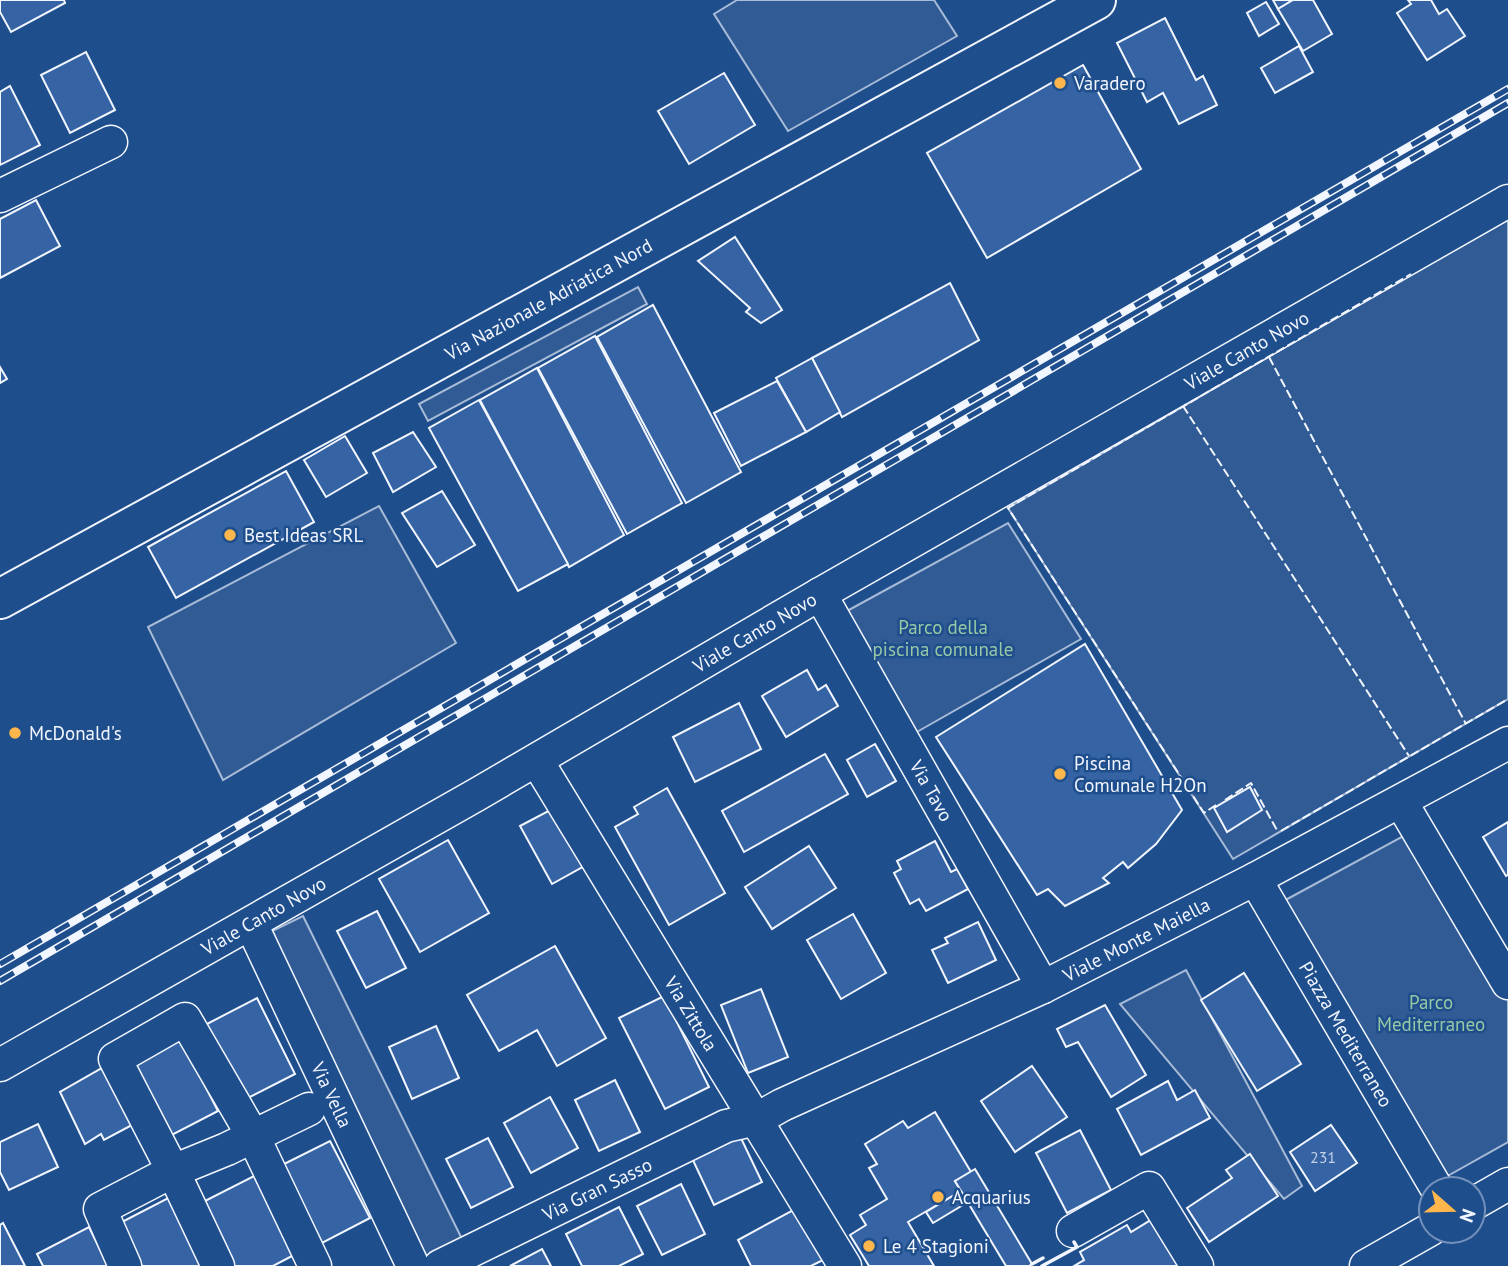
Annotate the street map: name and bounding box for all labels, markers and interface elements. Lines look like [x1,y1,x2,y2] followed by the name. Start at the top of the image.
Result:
[1073,71,1146,95] place label: Varadero
[1052,75,1068,91] marker: Varadero
[440,233,656,366] street label: Via Nazionale Adriatica Nord
[1179,305,1313,396] street label: Viale Canto Novo
[244,523,364,547] place label: Best Ideas SRL
[222,527,238,543] marker: Best Ideas SRL
[688,587,821,678] street label: Viale Canto Novo
[873,615,1013,661] park label: Parco della piscina comunale
[29,721,122,745] place label: McDonald's
[7,725,23,741] marker: McDonald's
[1074,751,1207,797] place label: Piscina Comunale H2On
[904,755,958,826] street label: Via Tavo
[1052,766,1068,782] marker: Piscina Comunale H2On
[196,871,330,961] street label: Viale Canto Novo
[1058,892,1214,987] street label: Viale Monte Maiella
[1294,957,1398,1111] street label: Piazza Mediterraneo
[659,971,723,1056] street label: Via Zittola
[1377,990,1485,1036] park label: Parco Mediterraneo
[306,1057,358,1131] street label: Via Vella
[1310,1147,1336,1167] house number: 231
[537,1152,656,1226] street label: Via Gran Sasso
[1417,1175,1487,1245] north arrow
[952,1185,1031,1209] place label: Acquarius
[930,1189,946,1205] marker: Acquarius
[1455,1206,1481,1226] text: N
[883,1234,989,1258] place label: Le 4 Stagioni
[861,1238,877,1254] marker: Le 4 Stagioni

